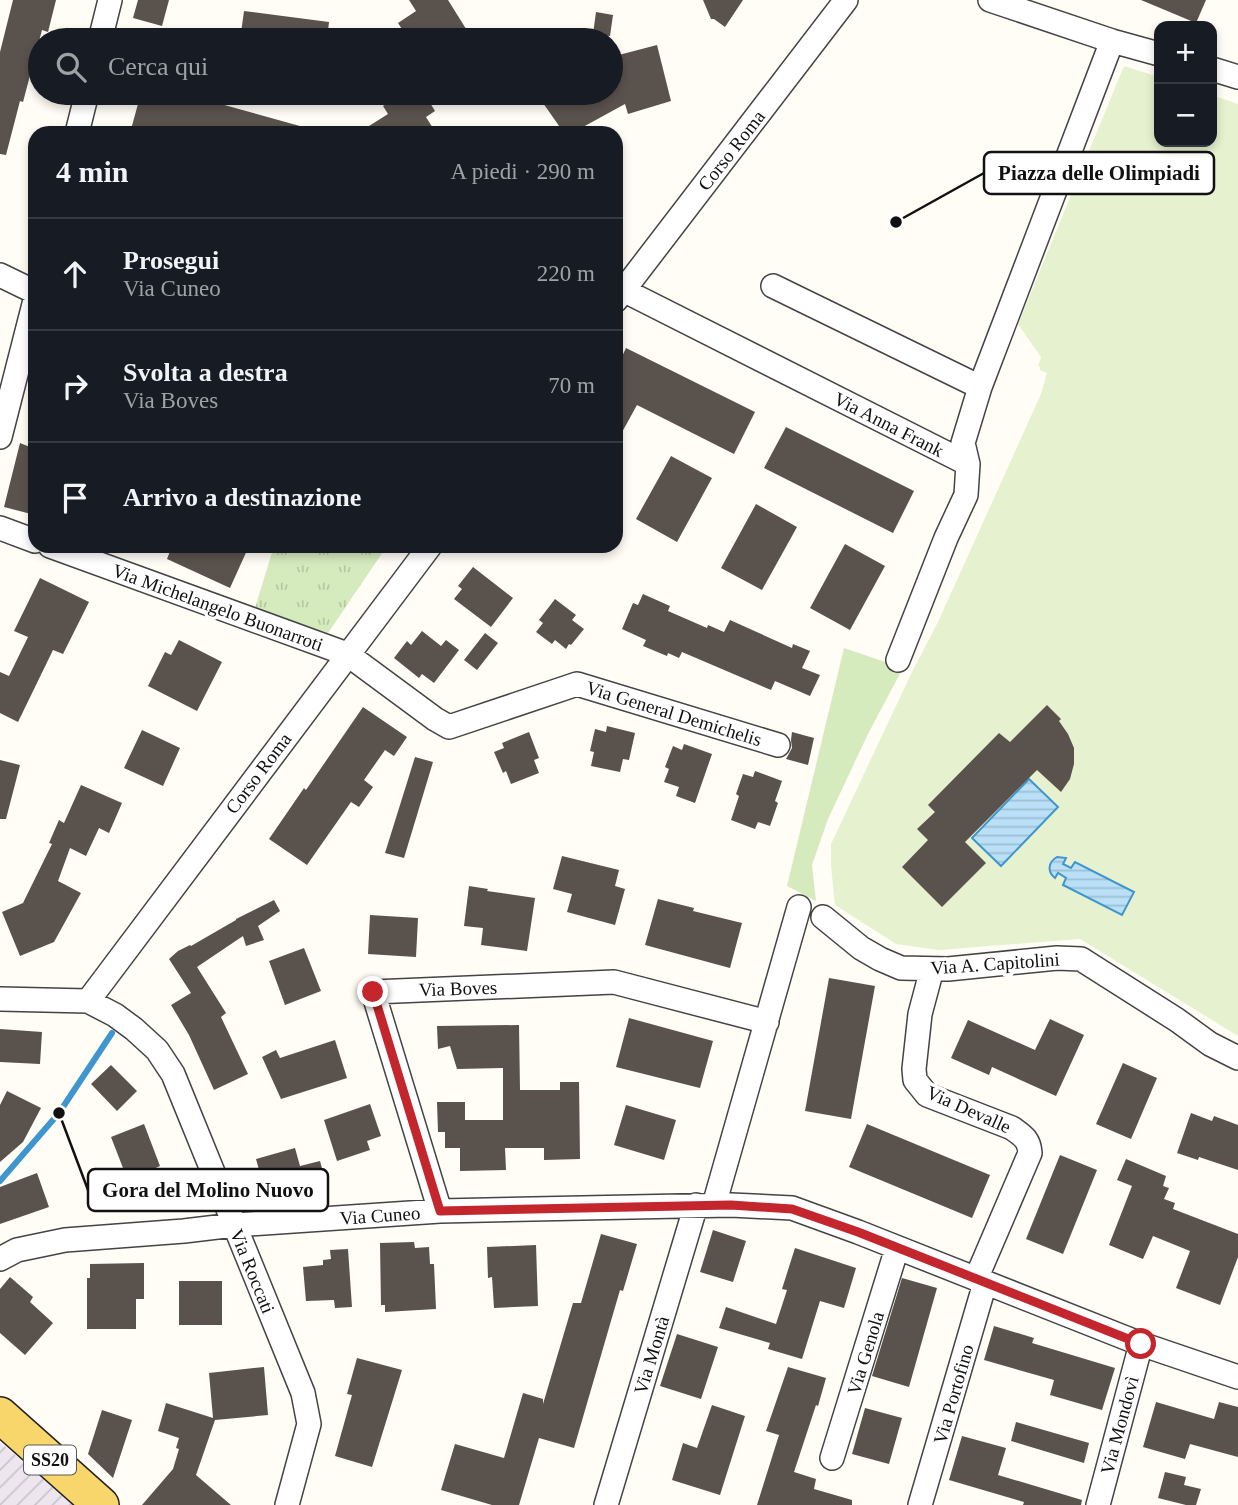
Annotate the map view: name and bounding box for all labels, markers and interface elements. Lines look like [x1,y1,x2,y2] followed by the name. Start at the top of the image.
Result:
[1154,21,1217,147] map controls
[1154,21,1217,84] button: +
[28,28,623,105] search box
[52,48,90,86] icon: search
[108,52,208,81] text: Cerca qui
[1154,84,1217,147] button: −
[694,106,769,194] street label: Corso Roma
[984,152,1214,194] callout: Piazza delle Olimpiadi
[56,155,129,188] text: 4 min
[451,159,595,184] text: A piedi · 290 m
[998,161,1200,185] text: Piazza delle Olimpiadi
[123,246,219,275] text: Prosegui
[56,255,94,293] icon: ahead
[537,261,595,286] text: 220 m
[123,276,221,301] text: Via Cuneo
[123,358,288,387] text: Svolta a destra
[56,367,94,405] icon: right
[548,373,595,398] text: 70 m
[123,388,218,413] text: Via Boves
[830,388,948,461] street label: Via Anna Frank
[56,479,94,517] icon: arrive
[123,483,361,512] text: Arrivo a destinazione
[110,560,326,655] street label: Via Michelangelo Buonarroti
[584,677,764,750] street label: Via General Demichelis
[221,728,296,818] street label: Corso Roma
[930,949,1060,978] street label: Via A. Capitolini
[357,976,388,1007] route end
[418,977,498,1000] street label: Via Boves
[923,1082,1014,1137] street label: Via Devalle
[88,1169,328,1211] callout: Gora del Molino Nuovo
[102,1178,314,1202] text: Gora del Molino Nuovo
[339,1202,421,1229] street label: Via Cuneo
[226,1226,279,1316] street label: Via Roccati
[843,1308,888,1397] street label: Via Genola
[630,1313,673,1397] street label: Via Montà
[1125,1328,1156,1359] route start
[929,1342,978,1446] street label: Via Portofino
[1096,1374,1143,1476] street label: Via Mondovì
[24,1446,76,1475] road number: SS20

